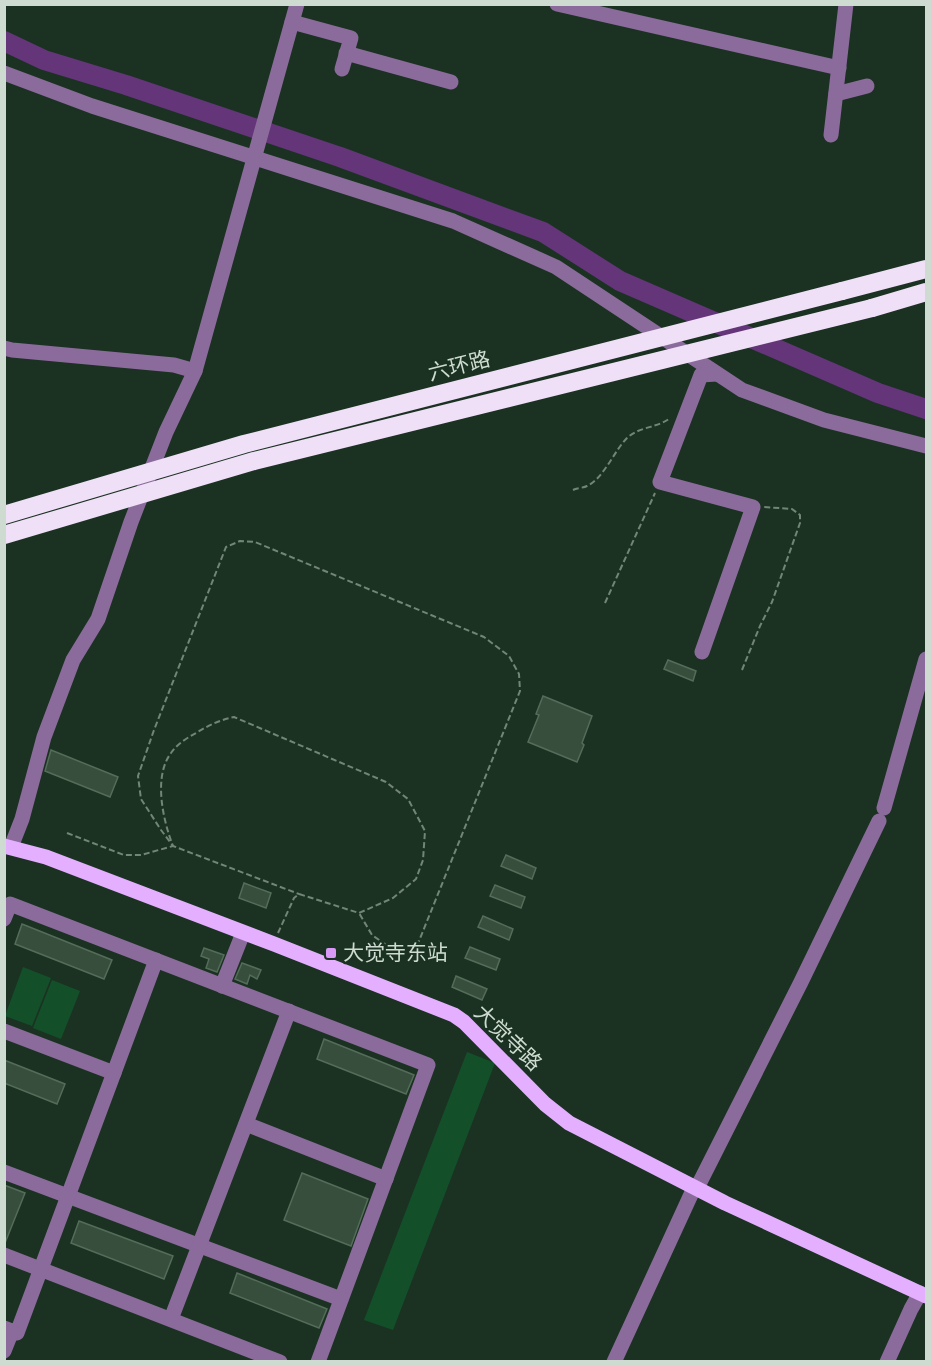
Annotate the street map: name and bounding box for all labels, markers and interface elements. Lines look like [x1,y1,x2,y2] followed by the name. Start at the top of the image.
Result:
[425,346,493,386] street label: 六环路
[343,940,448,966] place label: 大觉寺东站
[324,946,338,960] marker: 大觉寺东站
[469,999,547,1077] street label: 大觉寺路

